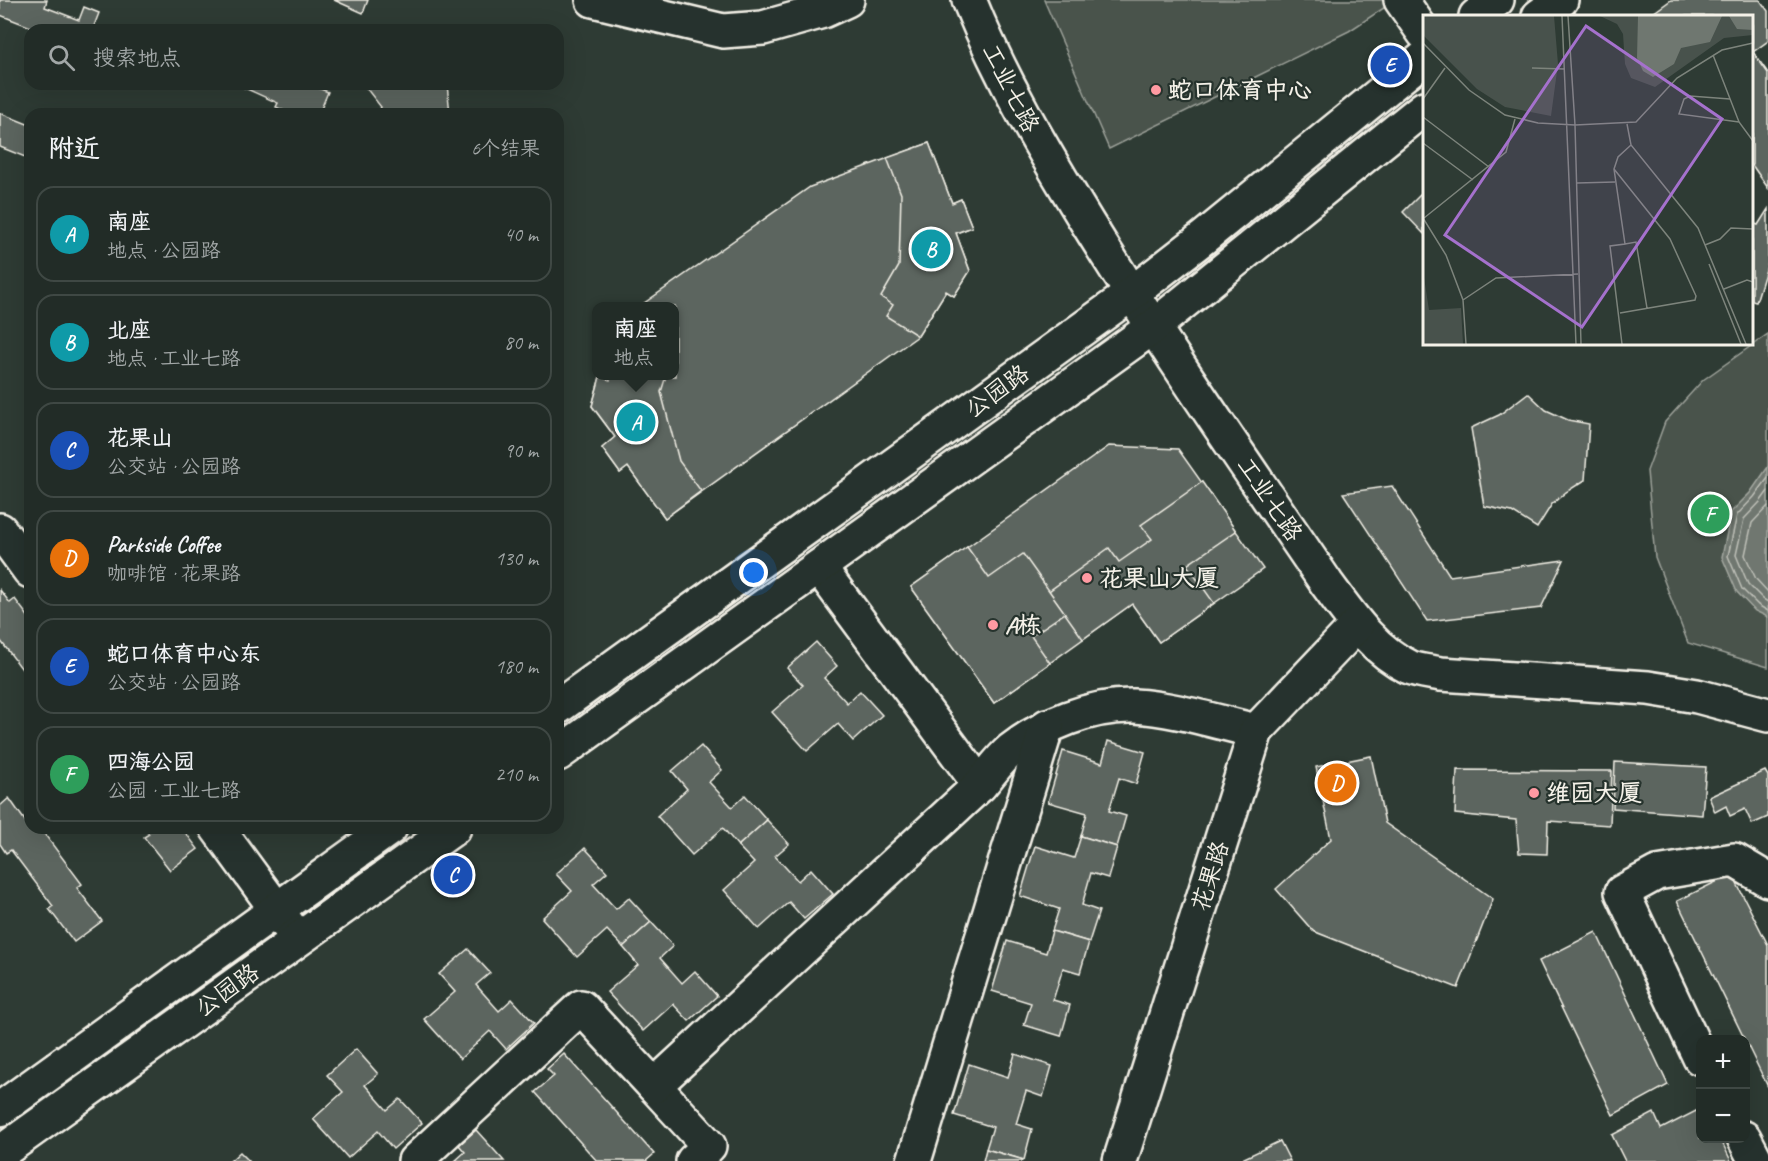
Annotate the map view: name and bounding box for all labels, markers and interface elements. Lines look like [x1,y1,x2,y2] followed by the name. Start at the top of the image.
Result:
[1423,15,1753,345] inset map
[24,24,564,90] search box
[976,38,1046,138] street label: 工业七路
[45,41,78,74] icon: search
[1370,42,1410,88] pin: E
[93,44,181,72] text: 搜索地点
[1168,75,1312,105] place label: 蛇口体育中心
[1149,83,1163,97] marker: 蛇口体育中心
[48,132,100,165] text: 附近
[471,136,540,161] text: 6个结果
[107,208,151,236] text: 南座
[64,222,75,247] text: A
[504,222,538,247] text: 40 m
[912,226,950,272] pin: B
[107,238,220,263] text: 地点 · 公园路
[592,302,679,380] popup
[613,315,658,343] text: 南座
[107,316,151,344] text: 北座
[64,330,75,355] text: B
[504,330,538,355] text: 80 m
[613,345,653,370] text: 地点
[107,346,240,371] text: 地点 · 工业七路
[959,358,1035,424] street label: 公园路
[616,400,656,444] pin: A
[107,424,173,452] text: 花果山
[65,438,74,463] text: C
[504,438,538,463] text: 90 m
[1231,451,1309,547] street label: 工业七路
[107,454,240,479] text: 公交站 · 公园路
[1690,492,1730,536] pin: F
[107,531,220,559] text: Parkside Coffee
[64,546,75,571] text: D
[495,546,538,571] text: 130 m
[739,558,768,587] your location
[107,561,240,586] text: 咖啡馆 · 花果路
[1099,563,1219,593] place label: 花果山大厦
[1080,571,1094,585] marker: 花果山大厦
[1005,610,1041,640] place label: A栋
[986,618,1000,632] marker: A栋
[107,640,261,668] text: 蛇口体育中心东
[64,654,75,679] text: E
[495,654,538,679] text: 180 m
[107,670,240,695] text: 公交站 · 公园路
[107,748,195,776] text: 四海公园
[1318,760,1356,806] pin: D
[65,762,74,787] text: F
[495,762,538,787] text: 210 m
[107,778,240,803] text: 公园 · 工业七路
[1546,778,1642,808] place label: 维园大厦
[1527,786,1541,800] marker: 维园大厦
[1185,837,1235,915] street label: 花果路
[434,852,472,898] pin: C
[189,957,265,1023] street label: 公园路
[1696,1035,1750,1143] map controls
[1696,1035,1750,1089] button: +
[1696,1089,1750,1143] button: −

